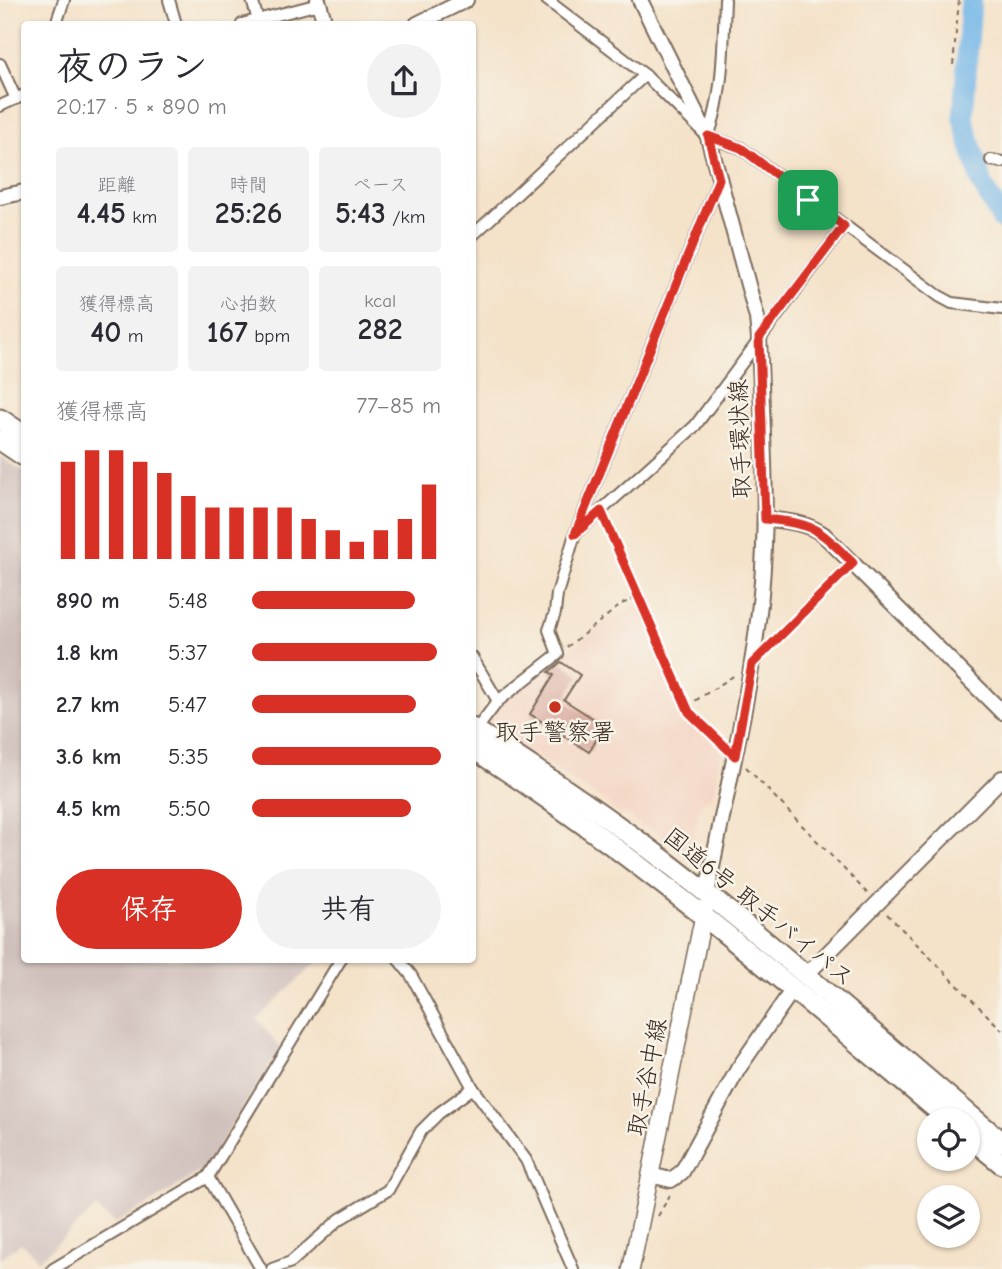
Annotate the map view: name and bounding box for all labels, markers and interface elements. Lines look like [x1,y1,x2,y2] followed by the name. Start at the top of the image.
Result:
[367,44,441,118] button: share
[56,45,208,89] text: 夜のラン
[56,93,227,120] text: 20:17 · 5 × 890 m
[778,170,838,230] pin
[98,174,136,196] text: 距離
[229,174,268,196] text: 時間
[352,174,408,196] text: ペース
[789,181,827,219] icon: arrive
[76,196,126,231] text: 4.45
[215,196,282,231] text: 25:26
[335,196,386,231] text: 5:43
[126,206,157,228] text: km
[386,206,425,228] text: /km
[364,290,396,312] text: kcal
[79,293,155,315] text: 獲得標高
[220,293,277,315] text: 心拍数
[358,312,403,347] text: 282
[90,315,121,350] text: 40
[207,315,248,350] text: 167
[121,325,143,347] text: m
[248,325,290,347] text: bpm
[724,379,756,499] street label: 取手環状線
[356,392,441,419] text: 77–85 m
[56,398,148,425] text: 獲得標高
[56,587,119,614] text: 890 m
[168,587,208,614] text: 5:48
[56,639,119,666] text: 1.8 km
[168,639,207,666] text: 5:37
[56,691,120,718] text: 2.7 km
[168,691,207,718] text: 5:47
[547,699,563,715] marker: 取手警察署
[495,718,615,746] place label: 取手警察署
[56,743,121,770] text: 3.6 km
[168,743,209,770] text: 5:35
[56,795,121,822] text: 4.5 km
[168,795,211,822] text: 5:50
[658,822,860,992] street label: 国道6号 取手バイパス
[56,869,242,949] button: 保存
[256,869,441,949] button: 共有
[622,1015,672,1139] street label: 取手谷中線
[917,1108,980,1248] map controls
[917,1108,980,1171] button: locate
[917,1185,980,1248] button: layers

